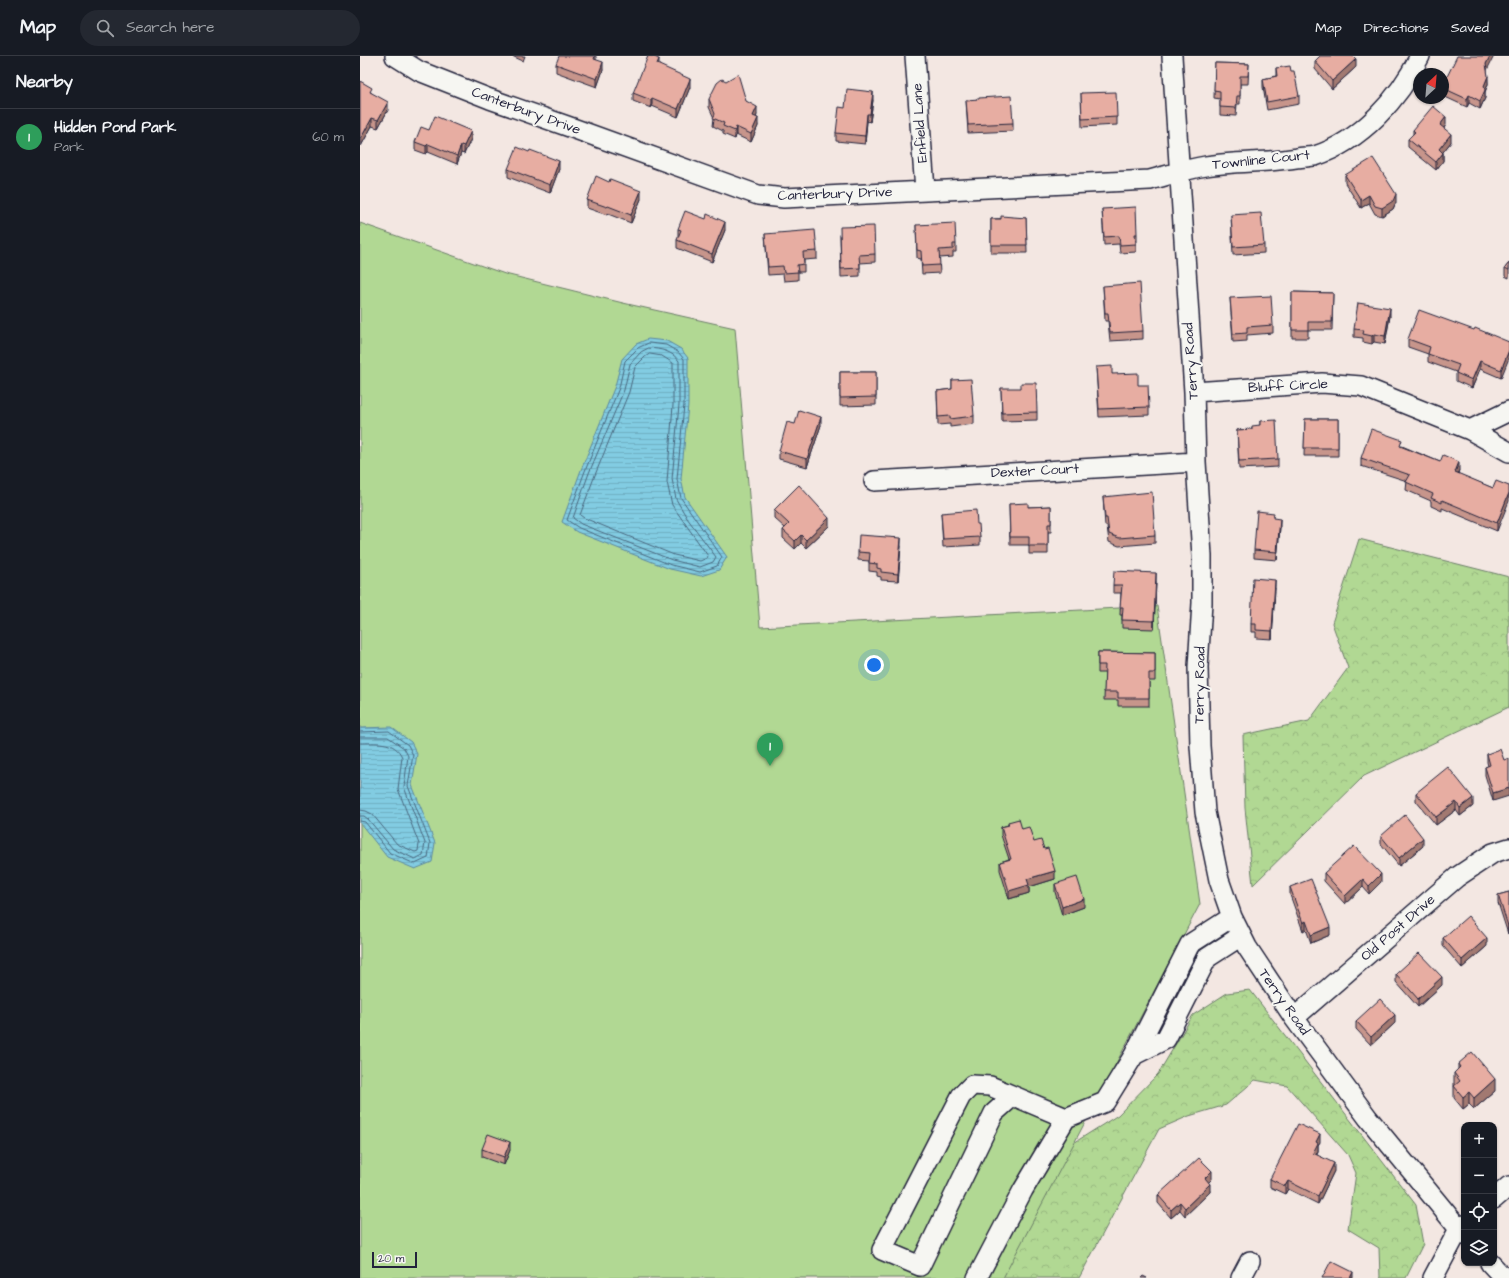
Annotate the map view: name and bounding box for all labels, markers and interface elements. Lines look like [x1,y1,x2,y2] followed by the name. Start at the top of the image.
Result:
[80,10,360,46] search box
[20,14,56,41] text: Map
[94,17,116,39] icon: search
[126,17,215,38] text: Search here
[1315,18,1342,38] text: Map
[1364,18,1429,38] text: Directions
[1451,18,1489,38] text: Saved
[1413,68,1449,104] north arrow
[16,70,73,94] text: Nearby
[469,82,584,140] street label: Canterbury Drive
[907,82,933,163] street label: Enfield Lane
[54,117,176,138] text: Hidden Pond Park
[28,128,30,146] text: 1
[312,128,344,146] text: 60 m
[54,138,84,156] text: Park
[1211,145,1311,175] street label: Townline Court
[777,182,893,206] street label: Canterbury Drive
[1178,322,1204,400] street label: Terry Road
[1248,374,1329,398] street label: Bluff Circle
[990,459,1080,483] street label: Dexter Court
[1189,646,1211,724] street label: Terry Road
[864,655,884,675] your location
[757,733,783,766] pin: 1
[1356,890,1440,966] street label: Old Post Drive
[1254,965,1314,1039] street label: Terry Road
[1461,1122,1497,1266] map controls
[1461,1122,1497,1158] button: +
[1461,1158,1497,1194] button: −
[1461,1194,1497,1230] button: locate
[1461,1230,1497,1266] button: layers
[372,1250,417,1269] scale bar
[378,1251,404,1266] text: 20 m

